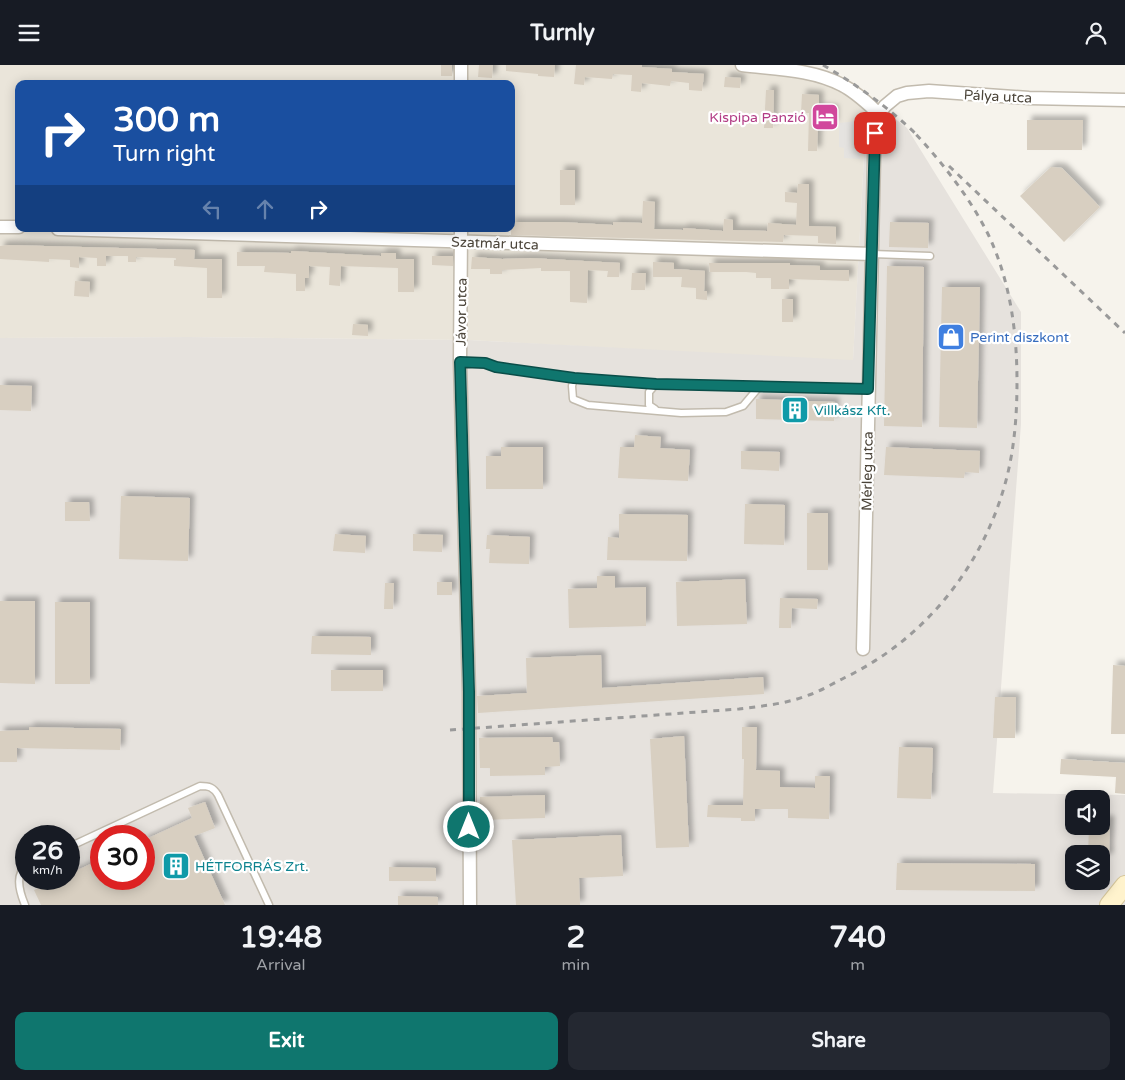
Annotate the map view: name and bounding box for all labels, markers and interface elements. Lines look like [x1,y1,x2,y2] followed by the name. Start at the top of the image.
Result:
[15,19,43,47] icon: menu
[1082,19,1110,47] icon: person
[530,20,595,46] text: Turnly
[963,86,1033,107] street label: Pálya utca
[113,99,220,141] text: 300 m
[30,100,95,165] icon: right
[810,102,840,132] hotel icon: Kispipa Panzió
[709,109,806,126] place label: Kispipa Panzió
[854,112,896,154] pin
[861,119,889,147] icon: arrive
[113,141,215,167] text: Turn right
[198,195,226,223] icon: left
[251,195,279,223] icon: ahead
[304,195,332,223] icon: right
[451,233,539,254] street label: Szatmár utca
[452,278,471,346] street label: Jávor utca
[936,322,966,352] shop icon: Perint diszkont
[970,329,1070,346] place label: Perint diszkont
[780,395,810,425] building icon: Villkász Kft.
[814,402,890,419] place label: Villkász Kft.
[858,431,877,511] street label: Mérleg utca
[1065,790,1110,890] map controls
[1065,790,1110,835] button: sound
[442,800,494,852] position arrow
[90,825,155,890] speed limit sign: 30
[32,836,63,866] text: 26
[1065,845,1110,890] button: layers
[161,851,191,881] building icon: HÉTFORRÁS Zrt.
[195,858,309,875] place label: HÉTFORRÁS Zrt.
[32,863,63,877] text: km/h
[239,919,322,956] text: 19:48
[566,919,585,956] text: 2
[829,919,886,956] text: 740
[256,955,306,975] text: Arrival
[562,955,590,975] text: min
[850,955,865,975] text: m
[15,1012,558,1070] button: Exit
[568,1012,1110,1070] button: Share

